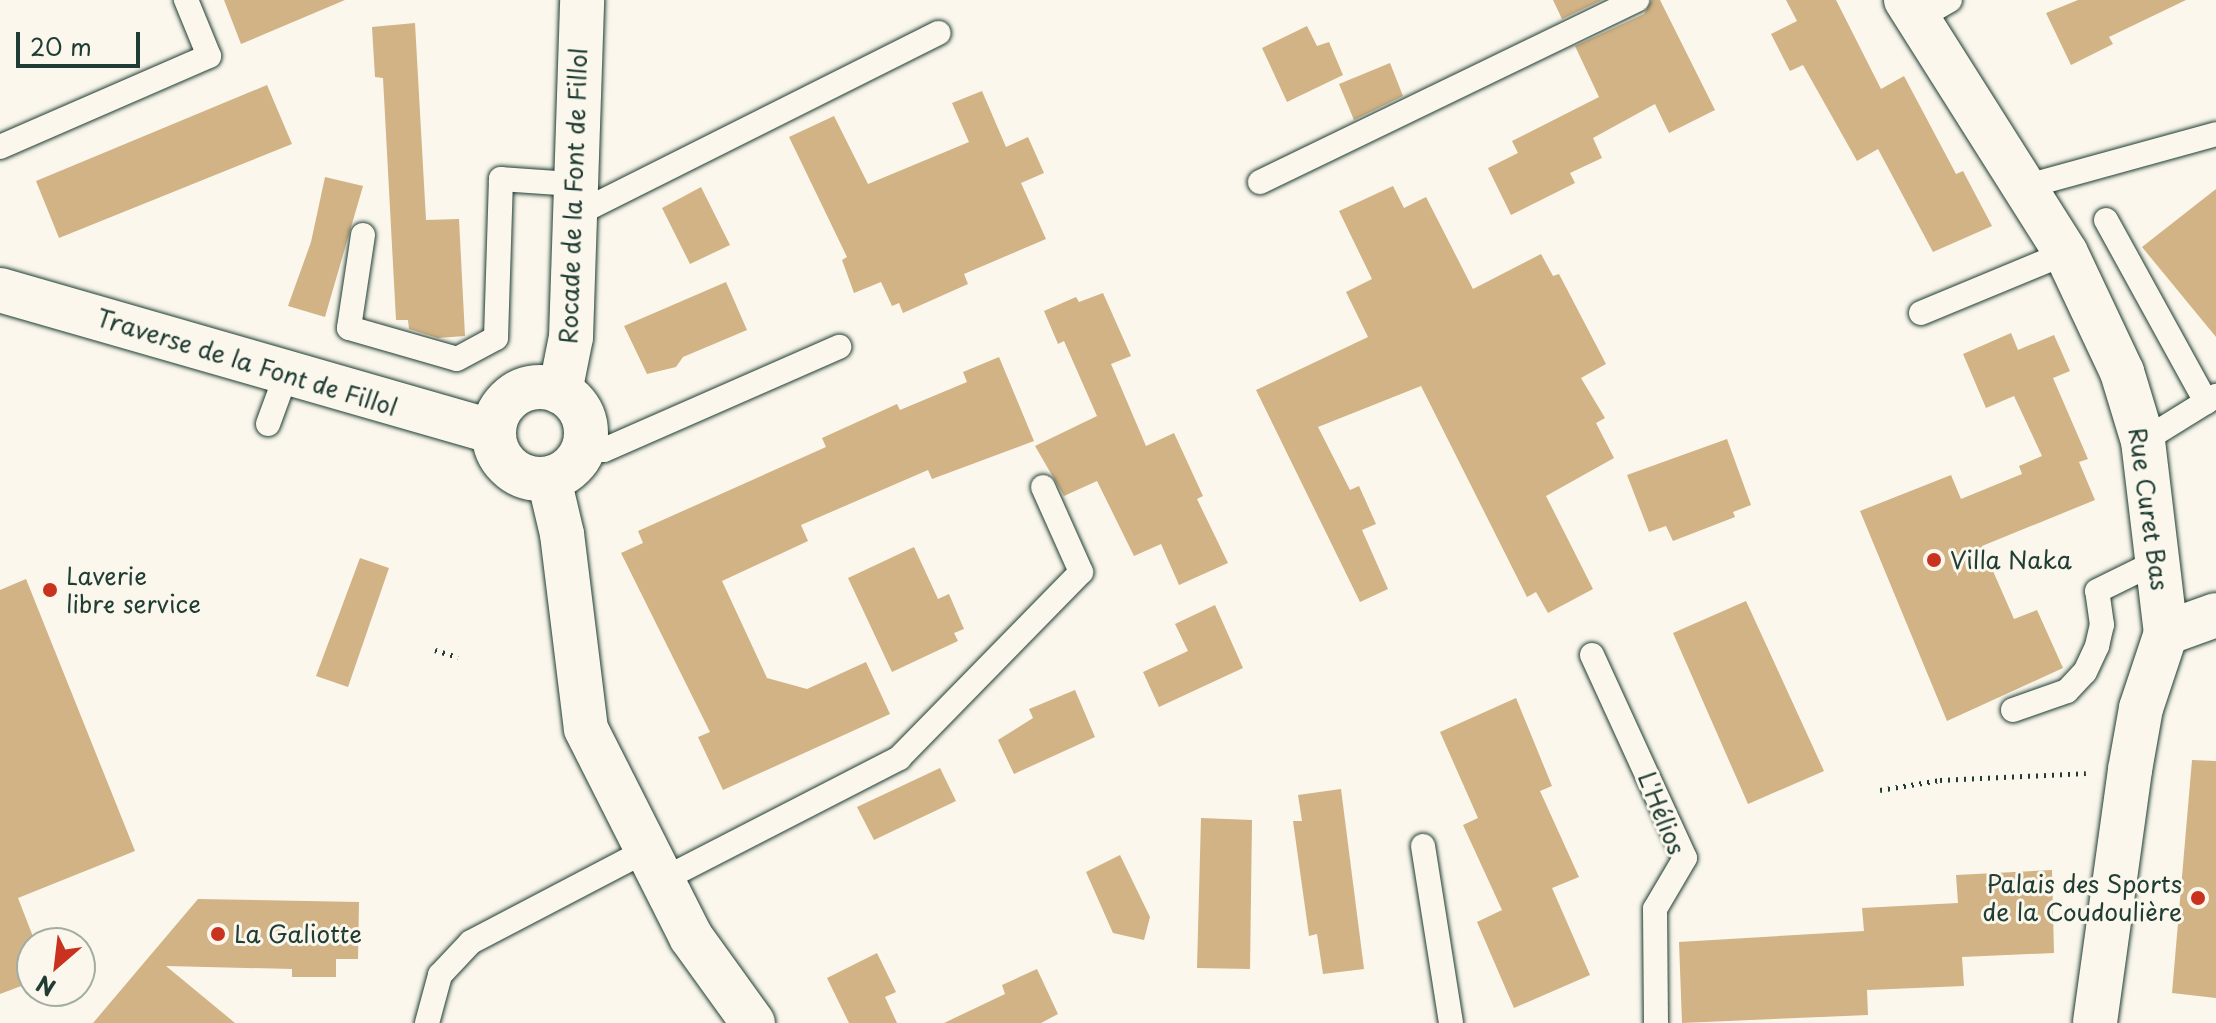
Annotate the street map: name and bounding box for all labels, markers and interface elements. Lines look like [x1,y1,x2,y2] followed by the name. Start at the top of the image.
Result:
[20,16,144,66] scale bar
[30,28,92,64] text: 20 m
[553,45,593,347] street label: Rocade de la Font de Fillol
[91,302,403,422] street label: Traverse de la Font de Fillol
[2123,425,2175,593] street label: Rue Curet Bas
[1950,546,2072,574] place label: Villa Naka
[1925,551,1943,569] marker: Villa Naka
[66,562,202,618] place label: Laverie libre service
[41,581,59,599] marker: Laverie libre service
[1632,767,1692,859] street label: L'Hélios
[1982,870,2182,926] place label: Palais des Sports de la Coudoulière
[2189,889,2207,907] marker: Palais des Sports de la Coudoulière
[234,920,364,948] place label: La Galiotte
[209,925,227,943] marker: La Galiotte
[16,927,96,1007] north arrow
[30,968,61,1006] text: N

